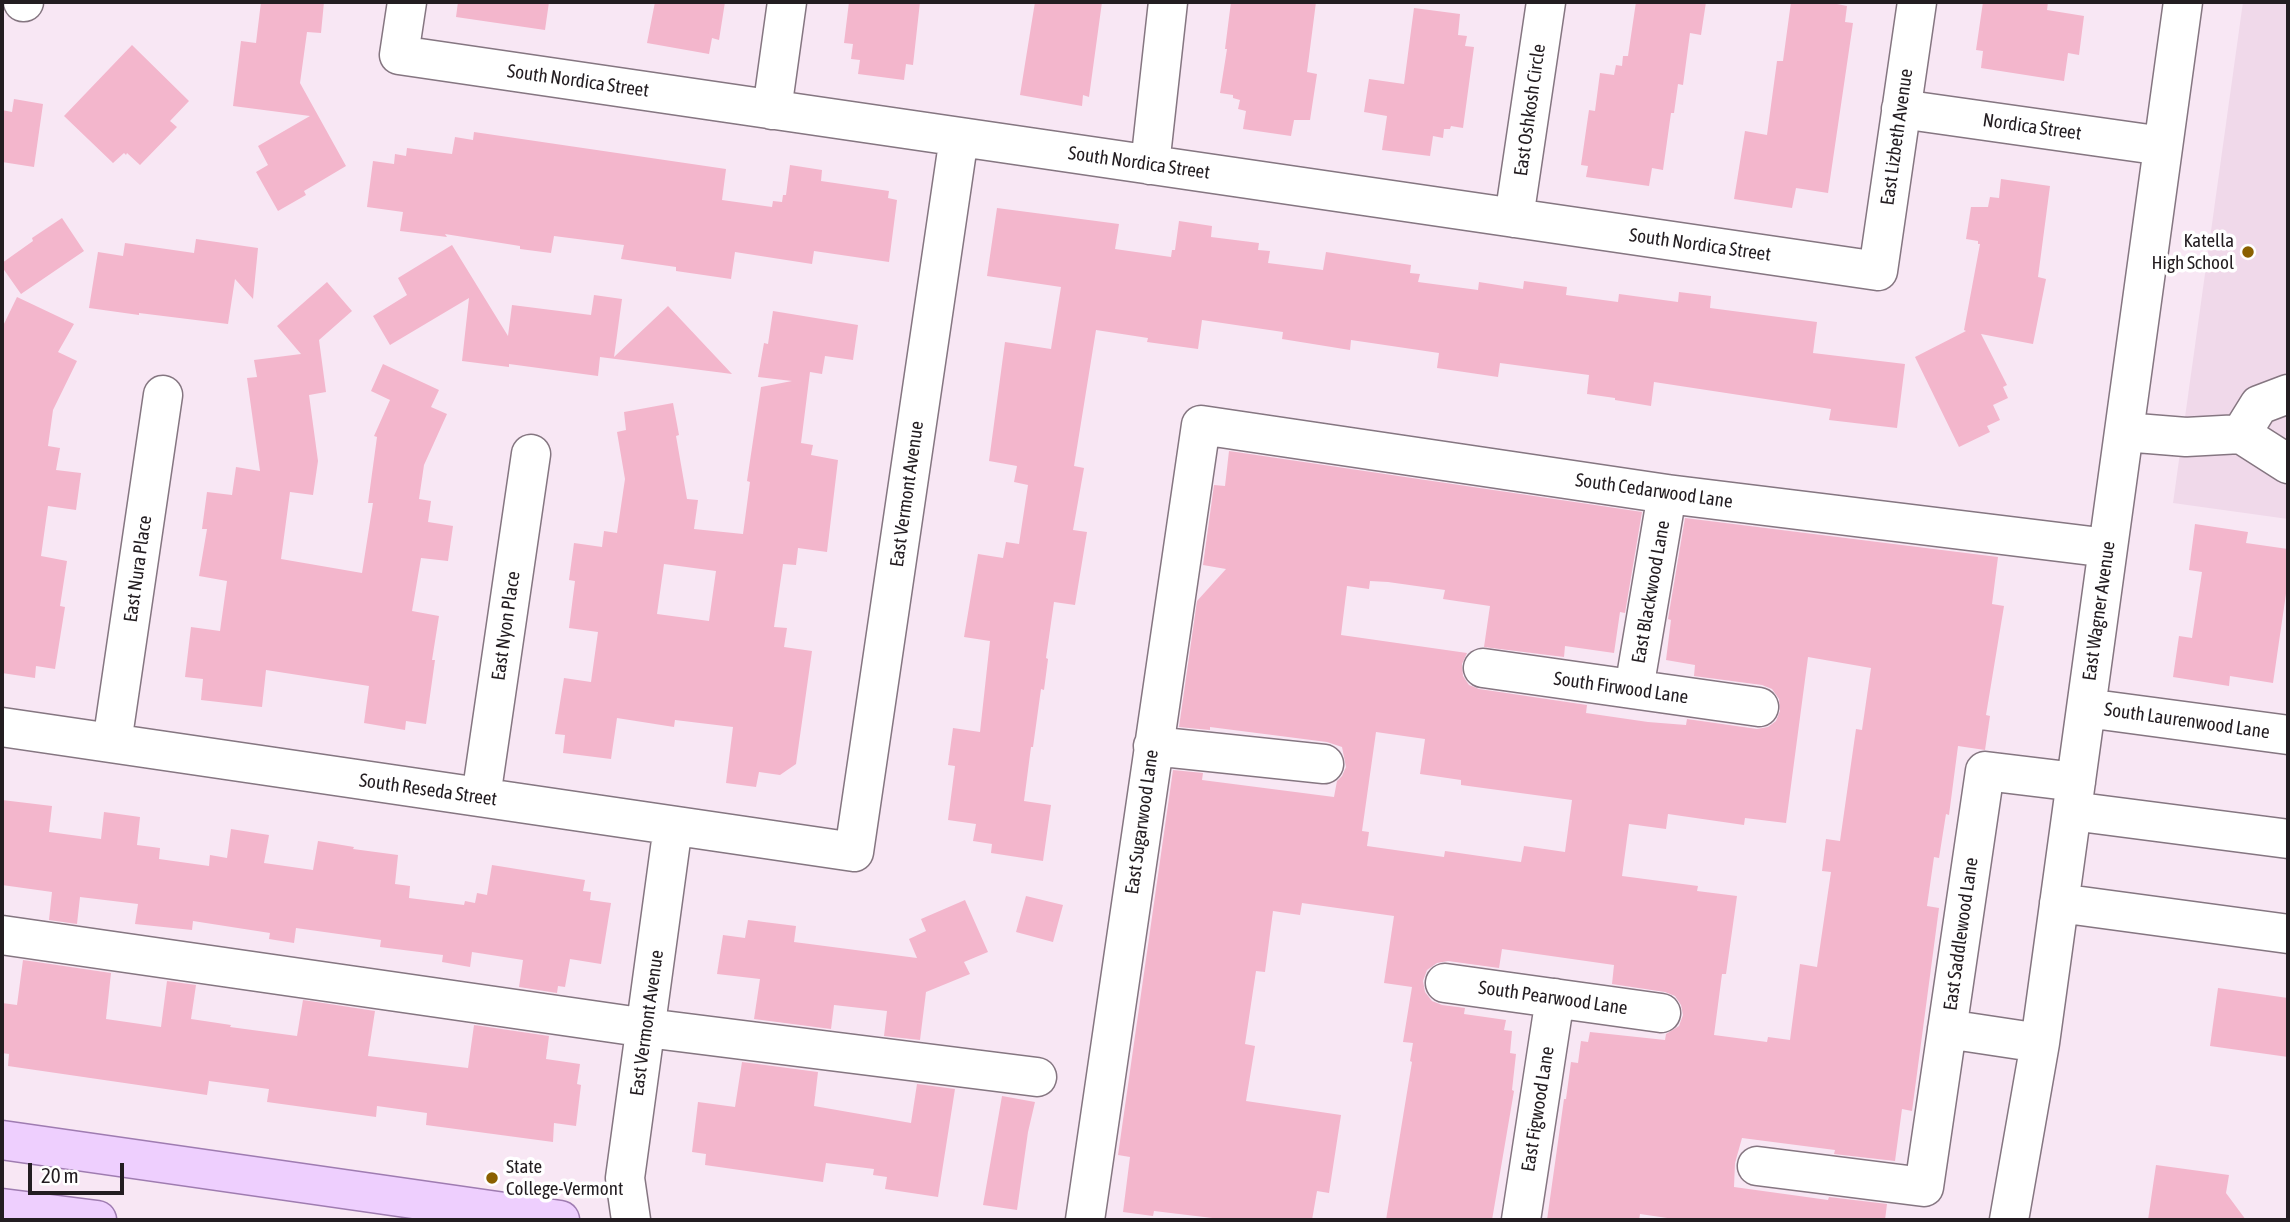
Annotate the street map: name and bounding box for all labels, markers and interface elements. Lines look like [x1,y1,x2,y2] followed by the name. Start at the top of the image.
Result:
[1509,42,1551,178] street label: East Oshkosh Circle
[506,60,650,102] street label: South Nordica Street
[1876,67,1918,207] street label: East Lizbeth Avenue
[1981,109,2083,145] street label: Nordica Street
[1067,142,1211,184] street label: South Nordica Street
[1628,224,1772,266] street label: South Nordica Street
[2151,230,2234,274] place label: Katella High School
[2240,244,2256,260] marker: Katella High School
[885,420,929,568] street label: East Vermont Avenue
[1574,469,1734,513] street label: South Cedarwood Lane
[119,514,157,624] street label: East Nura Place
[1627,519,1675,665] street label: East Blackwood Lane
[2078,540,2120,682] street label: East Wagner Avenue
[487,570,525,682] street label: East Nyon Place
[1552,667,1690,709] street label: South Firwood Lane
[2103,698,2271,744] street label: South Laurenwood Lane
[1121,748,1163,896] street label: East Sugarwood Lane
[358,769,498,811] street label: South Reseda Street
[1939,856,1983,1012] street label: East Saddlewood Lane
[625,949,669,1097] street label: East Vermont Avenue
[1477,976,1629,1020] street label: South Pearwood Lane
[1517,1045,1559,1173] street label: East Figwood Lane
[32,1148,128,1192] scale bar
[506,1156,623,1200] place label: State College-Vermont
[41,1163,79,1187] text: 20 m
[484,1170,500,1186] marker: State College-Vermont

